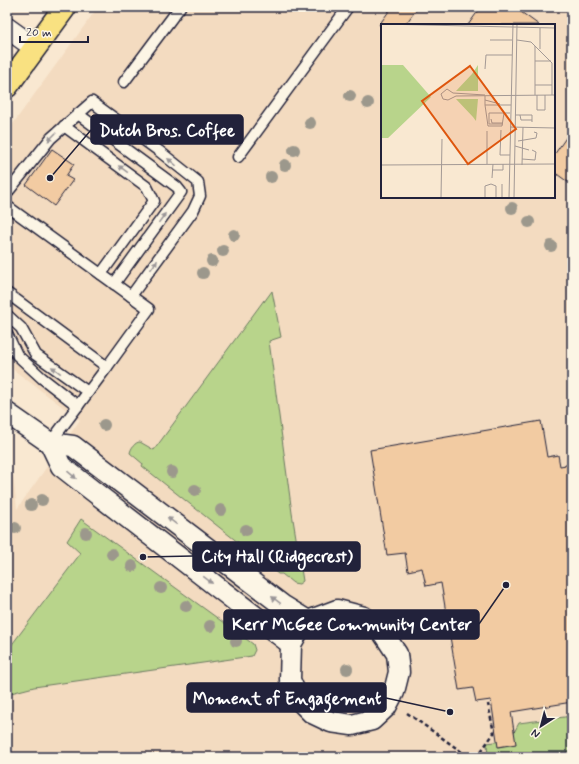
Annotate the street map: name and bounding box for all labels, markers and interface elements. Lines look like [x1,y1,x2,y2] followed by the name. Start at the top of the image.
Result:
[20,18,88,44] scale bar
[381,24,555,198] inset map
[26,25,52,41] text: 20 m
[91,115,243,144] callout: Dutch Bros. Coffee
[99,120,235,142] text: Dutch Bros. Coffee
[47,132,57,142] one-way arrow
[167,157,178,166] one-way arrow
[117,165,128,173] one-way arrow
[158,213,166,224] one-way arrow
[150,259,158,270] one-way arrow
[51,366,61,374] one-way arrow
[67,470,77,479] one-way arrow
[167,517,178,526] one-way arrow
[193,542,360,571] callout: City Hall (Ridgecrest)
[201,546,354,571] text: City Hall (Ridgecrest)
[203,576,214,584] one-way arrow
[270,596,281,604] one-way arrow
[224,610,479,639] callout: Kerr McGee Community Center
[232,614,472,636] text: Kerr McGee Community Center
[187,683,386,712] callout: Moment of Engagement
[193,688,382,713] text: Moment of Engagement
[521,706,561,746] north arrow
[529,725,543,741] text: N

